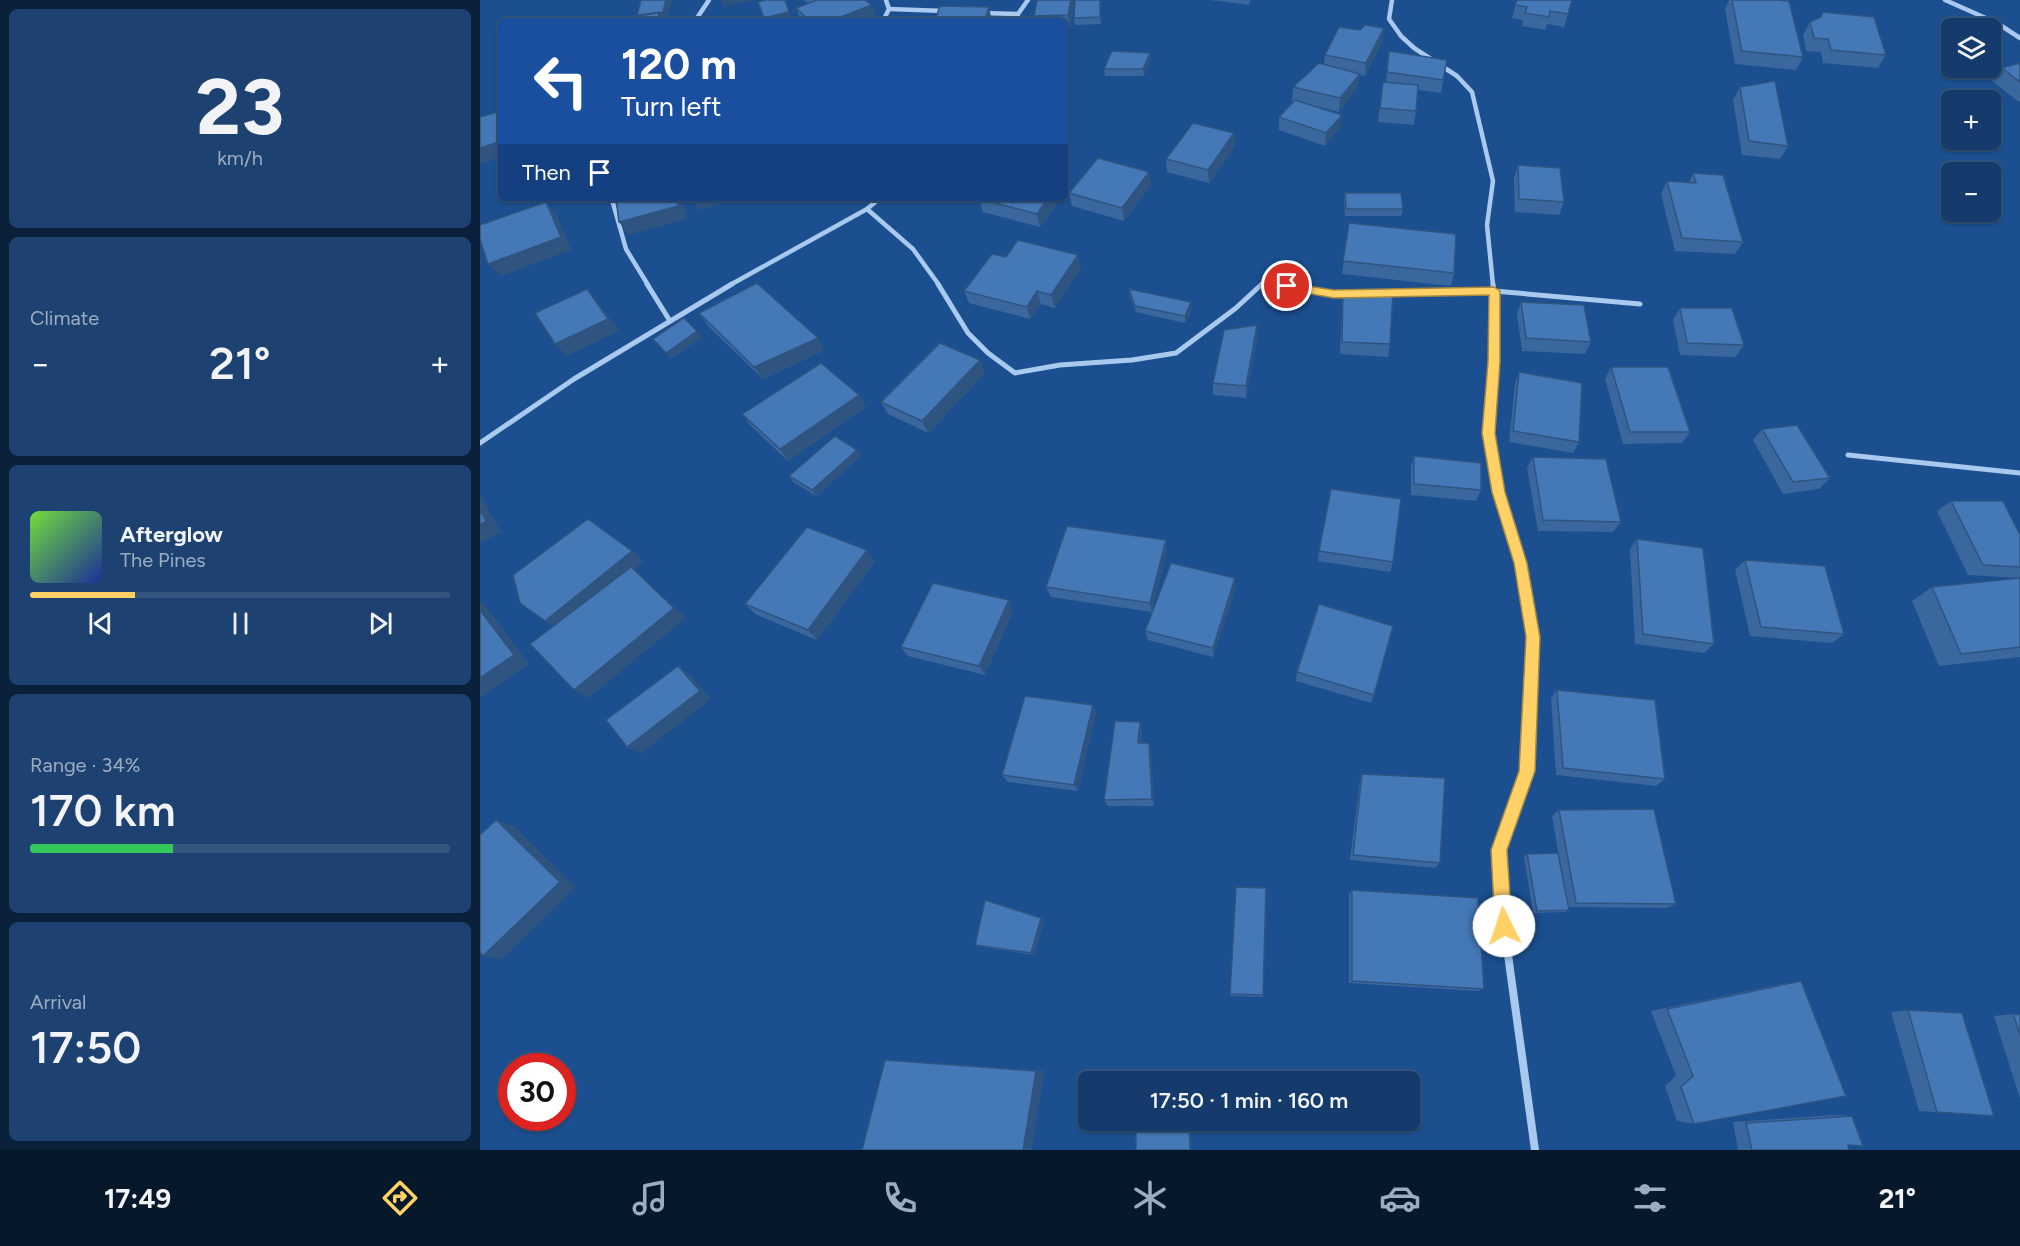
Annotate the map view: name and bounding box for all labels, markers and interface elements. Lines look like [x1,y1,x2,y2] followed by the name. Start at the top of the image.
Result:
[1941,18,2001,222] map controls
[1941,18,2001,78] button: layers
[621,39,737,90] text: 120 m
[522,42,600,120] icon: left
[196,60,284,154] text: 23
[621,90,721,123] text: Turn left
[1941,90,2001,150] button: +
[217,146,263,170] text: km/h
[583,156,616,189] icon: arrive
[522,159,571,186] text: Then
[1941,162,2001,222] button: −
[1261,260,1312,311] pin
[1270,269,1303,302] icon: arrive
[30,306,99,330] text: Climate
[209,336,271,390] text: 21°
[30,344,51,383] text: −
[429,344,450,383] text: +
[120,521,223,548] text: Afterglow
[120,548,206,572] text: The Pines
[84,607,117,640] icon: previous
[224,607,257,640] icon: pause
[364,607,397,640] icon: next
[30,753,141,777] text: Range · 34%
[30,783,176,837] text: 170 km
[1472,894,1536,958] position arrow
[30,990,86,1014] text: Arrival
[30,1020,141,1074] text: 17:50
[498,1053,576,1131] speed limit sign: 30
[1150,1087,1348,1114] text: 17:50 · 1 min · 160 m
[379,1177,421,1219] icon: directions
[629,1177,671,1219] icon: music
[879,1177,921,1219] icon: phone
[1129,1177,1171,1219] icon: climate
[1379,1177,1421,1219] icon: car
[1629,1177,1671,1219] icon: filters
[104,1182,171,1215] text: 17:49
[1879,1182,1916,1215] text: 21°

